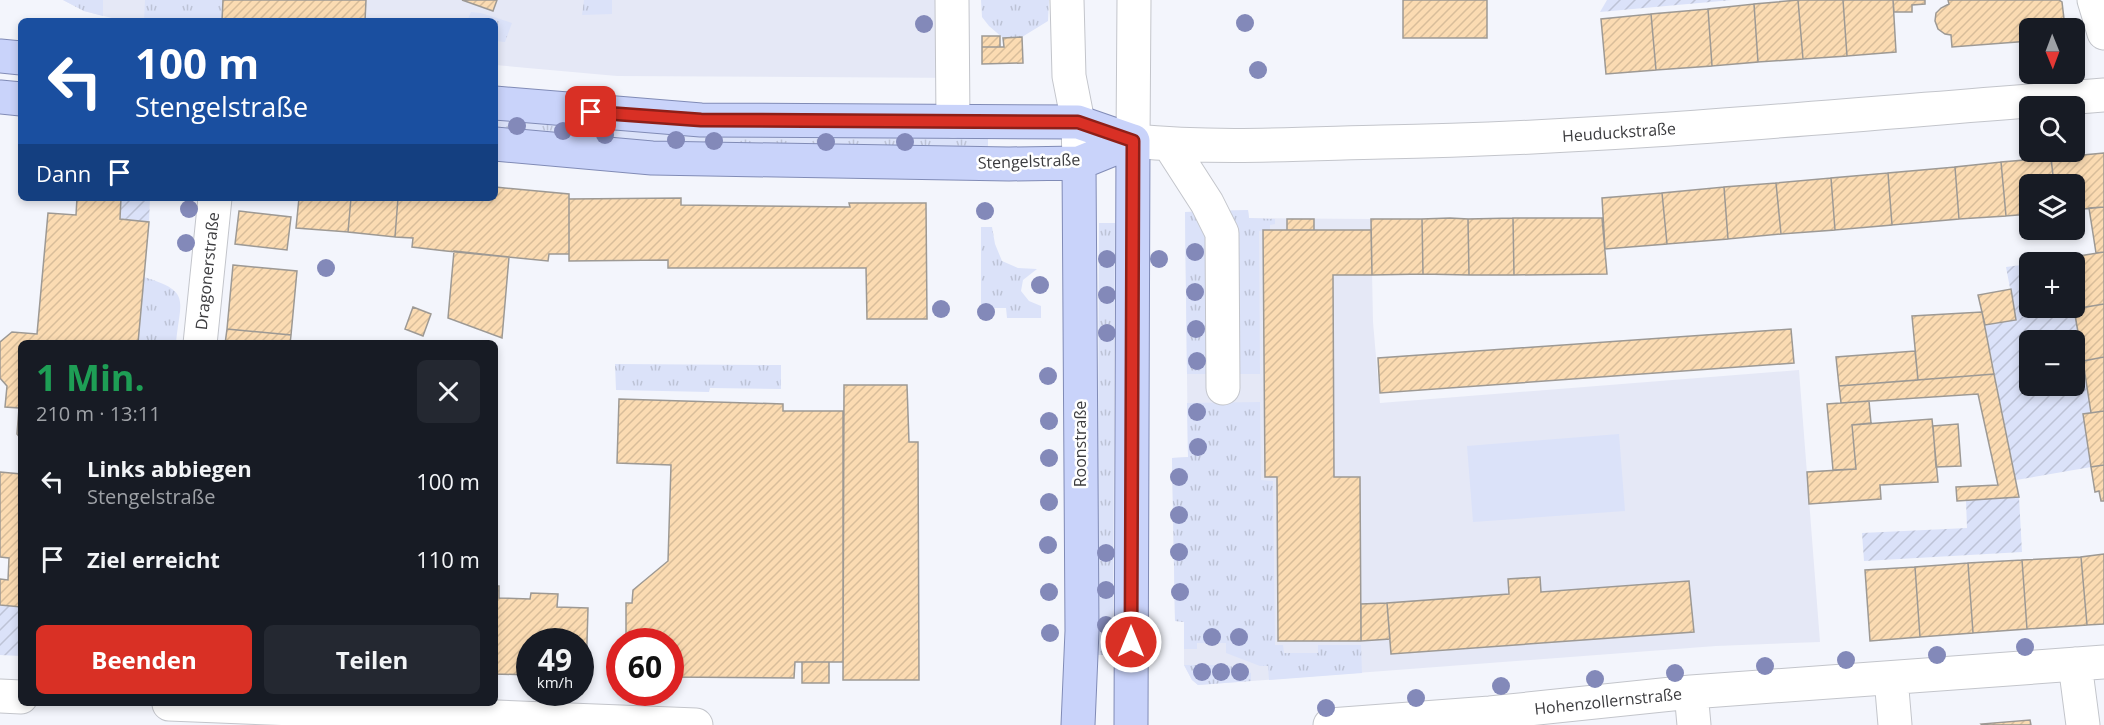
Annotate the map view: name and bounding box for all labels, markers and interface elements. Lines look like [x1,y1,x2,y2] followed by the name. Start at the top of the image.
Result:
[2019,18,2085,84] north arrow
[2019,18,2085,396] map controls
[135,34,259,91] text: 100 m
[36,42,114,120] icon: left
[565,86,616,137] pin
[135,88,308,125] text: Stengelstraße
[574,95,607,128] icon: arrive
[2019,96,2085,162] button: search
[1561,117,1677,147] street label: Heuduckstraße
[977,148,1081,174] street label: Stengelstraße
[103,156,136,189] icon: arrive
[36,158,91,188] text: Dann
[2019,174,2085,240] button: layers
[190,211,224,331] street label: Dragonerstraße
[2019,252,2085,318] button: +
[2019,330,2085,396] button: −
[36,353,145,402] text: 1 Min.
[417,360,480,423] button: close
[36,400,161,427] text: 210 m · 13:11
[1069,401,1091,487] street label: Roonstraße
[87,453,252,483] text: Links abbiegen
[36,465,69,498] icon: left
[416,466,480,496] text: 100 m
[87,483,215,510] text: Stengelstraße
[36,543,69,576] icon: arrive
[87,544,220,574] text: Ziel erreicht
[416,544,480,574] text: 110 m
[1099,610,1163,674] position arrow
[36,625,252,694] button: Beenden
[264,625,480,694] button: Teilen
[606,628,684,706] speed limit sign: 60
[538,639,572,680] text: 49
[537,672,573,692] text: km/h
[1533,682,1683,720] street label: Hohenzollernstraße

